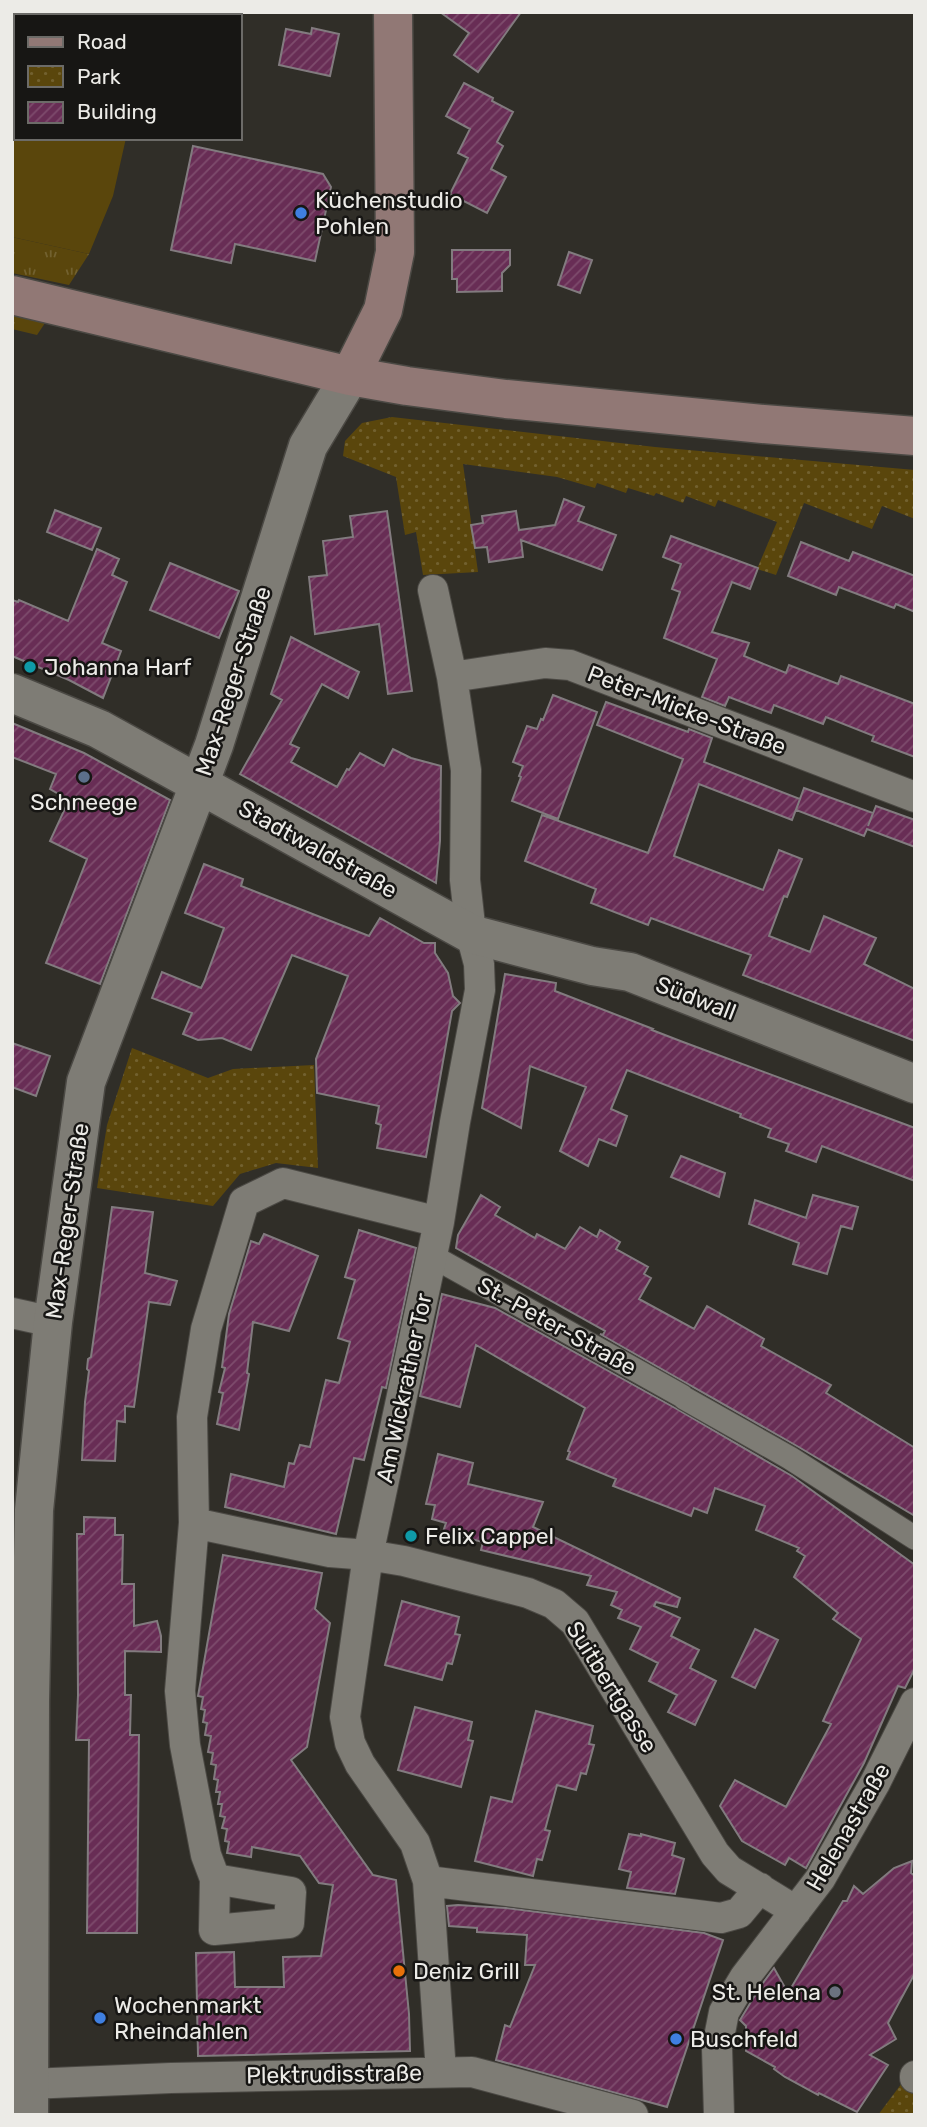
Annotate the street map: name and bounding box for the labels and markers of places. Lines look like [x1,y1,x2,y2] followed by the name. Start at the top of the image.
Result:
[315,186,463,240] place label: Küchenstudio Pohlen
[293,205,309,221] marker: Küchenstudio Pohlen
[44,653,192,681] place label: Johanna Harf
[22,659,38,675] marker: Johanna Harf
[76,769,92,785] marker: Schneege
[30,788,138,816] place label: Schneege
[425,1522,554,1550] place label: Felix Cappel
[403,1528,419,1544] marker: Felix Cappel
[413,1957,520,1985] place label: Deniz Grill
[391,1963,407,1979] marker: Deniz Grill
[712,1978,821,2006] place label: St. Helena
[827,1984,843,2000] marker: St. Helena
[114,1991,261,2045] place label: Wochenmarkt Rheindahlen
[92,2010,108,2026] marker: Wochenmarkt Rheindahlen
[690,2025,798,2053] place label: Buschfeld
[668,2031,684,2047] marker: Buschfeld

